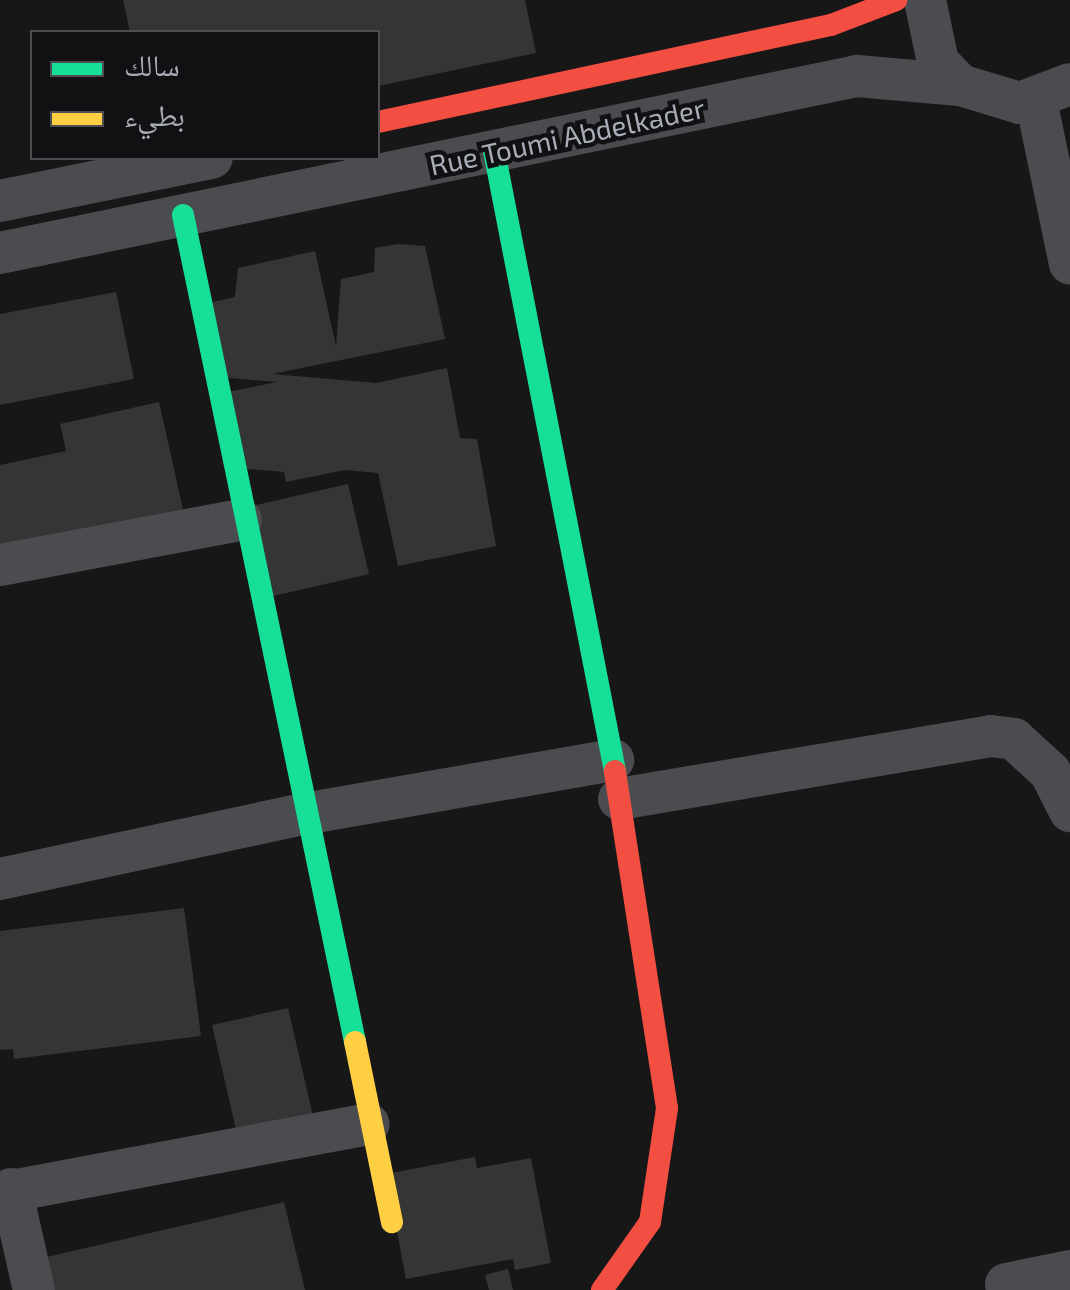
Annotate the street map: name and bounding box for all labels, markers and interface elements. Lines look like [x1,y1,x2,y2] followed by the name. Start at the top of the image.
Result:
[30,30,380,160] legend
[124,46,180,82] text: سالك
[426,90,708,182] street label: Rue Toumi Abdelkader
[124,96,185,132] text: بطيء

